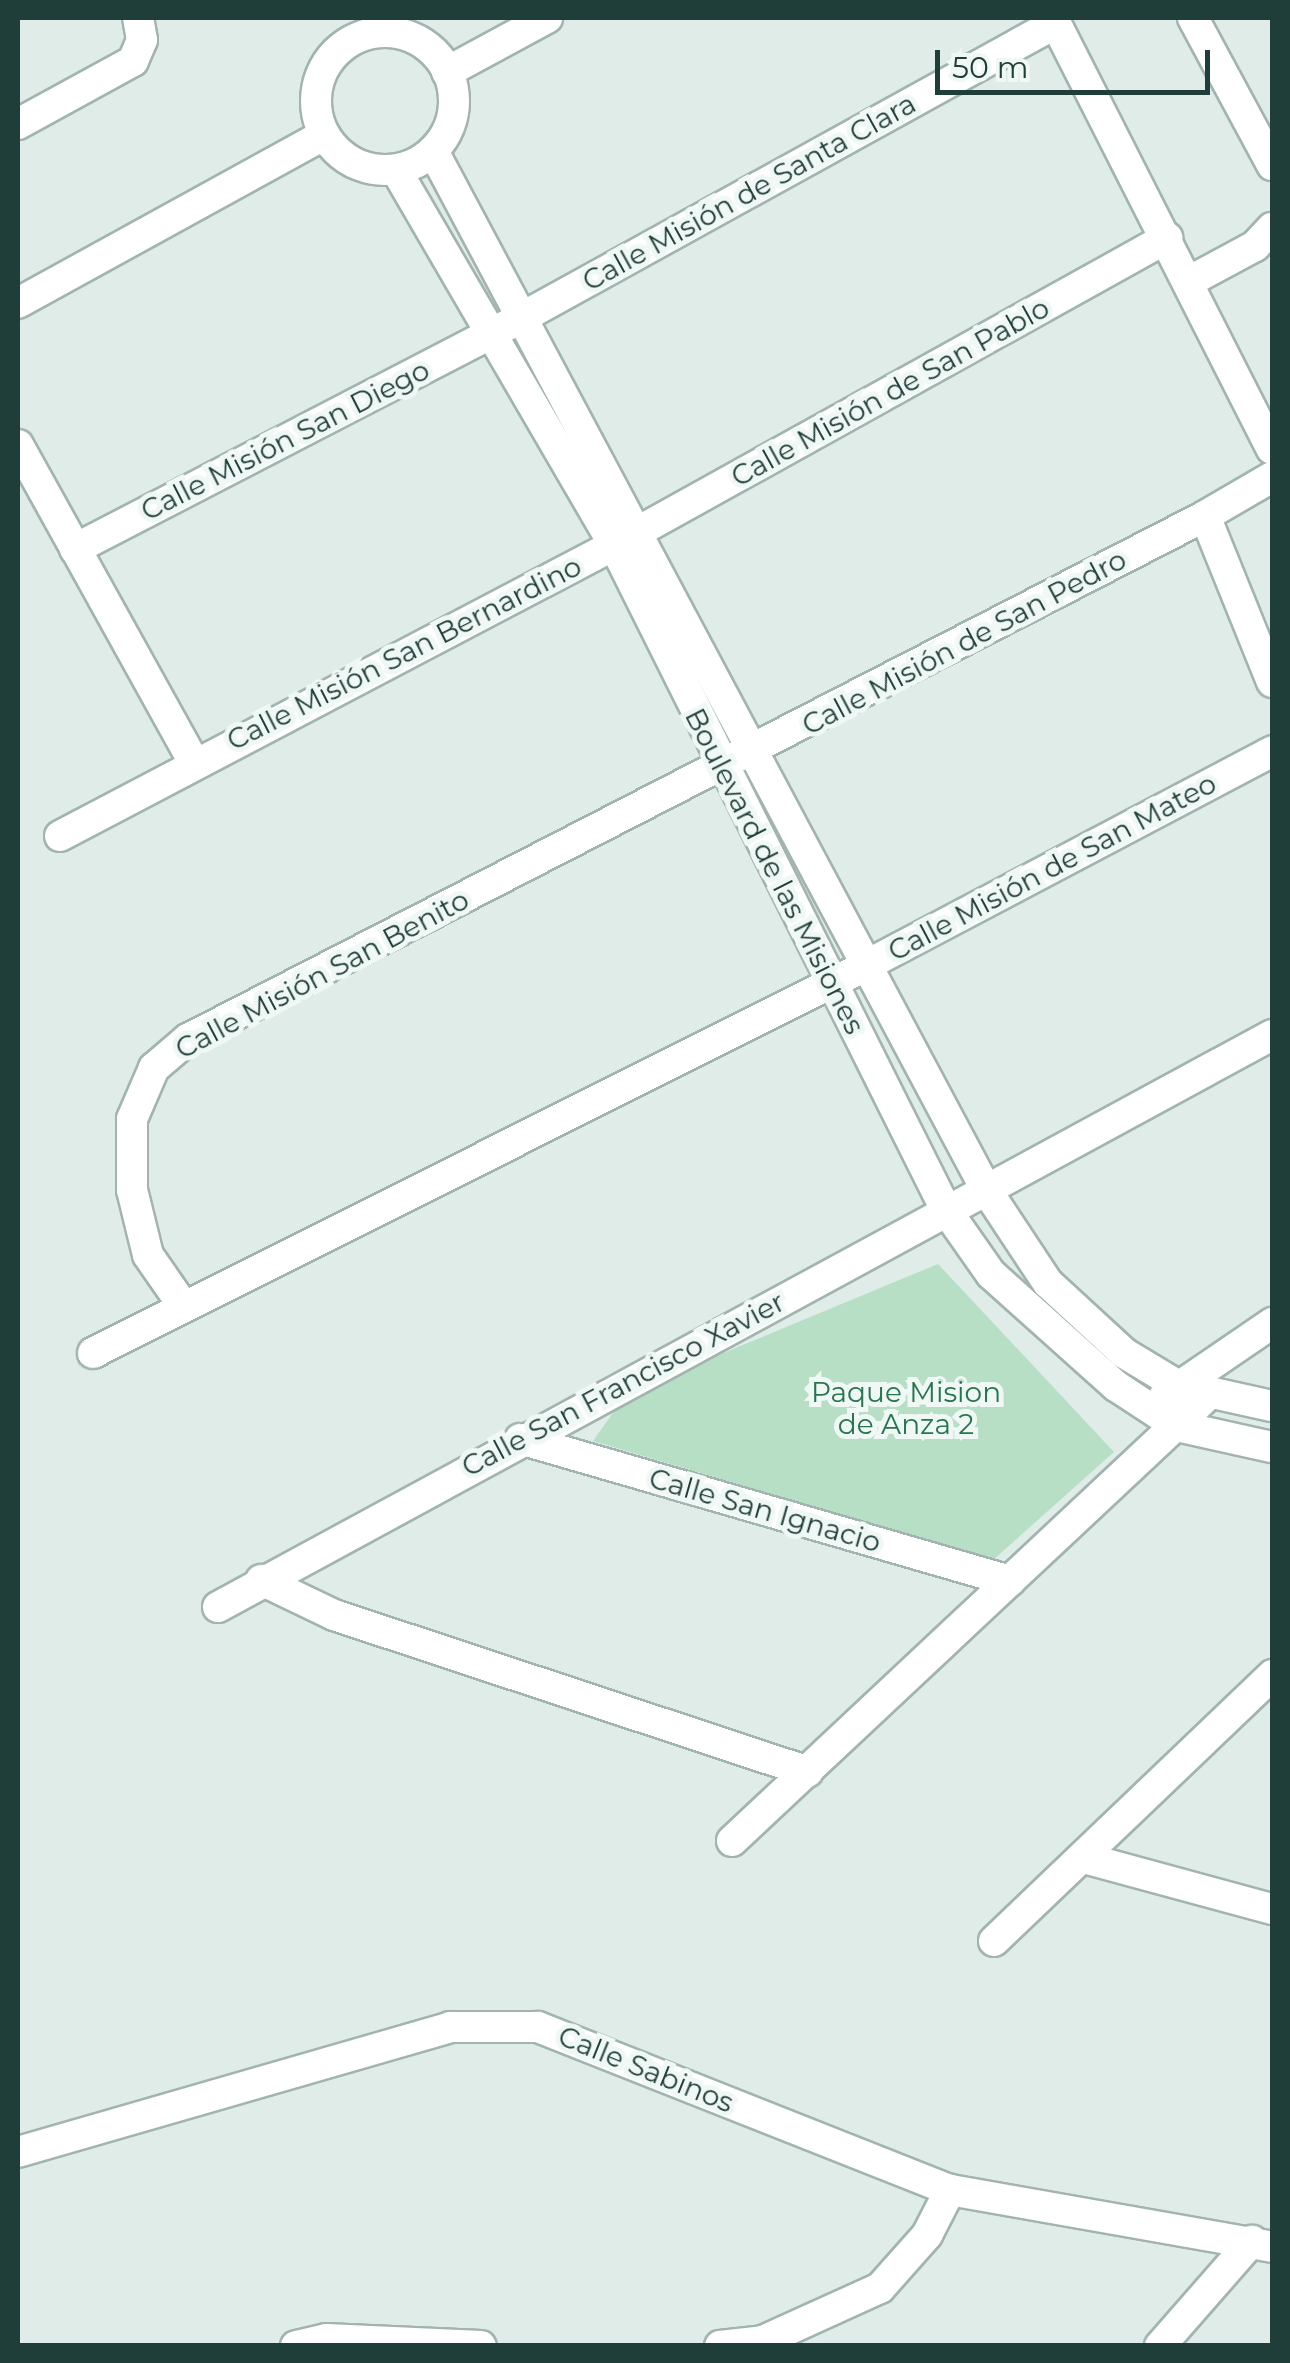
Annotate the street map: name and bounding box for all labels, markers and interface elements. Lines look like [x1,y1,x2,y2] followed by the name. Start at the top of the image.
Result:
[940,30,1215,92] scale bar
[952,49,1029,86] text: 50 m
[577,86,921,298] street label: Calle Misión de Santa Clara
[725,290,1055,494] street label: Calle Misión de San Pablo
[135,353,435,527] street label: Calle Misión San Diego
[796,542,1132,742] street label: Calle Misión de San Pedro
[221,549,587,757] street label: Calle Misión San Bernardino
[678,703,872,1039] street label: Boulevard de las Misiones
[882,766,1222,968] street label: Calle Misión de San Mateo
[170,882,474,1066] street label: Calle Misión San Benito
[456,1285,790,1483] street label: Calle San Francisco Xavier
[811,1375,1001,1441] park label: Paque Mision de Anza 2
[645,1461,885,1559] street label: Calle San Ignacio
[554,2019,738,2119] street label: Calle Sabinos

